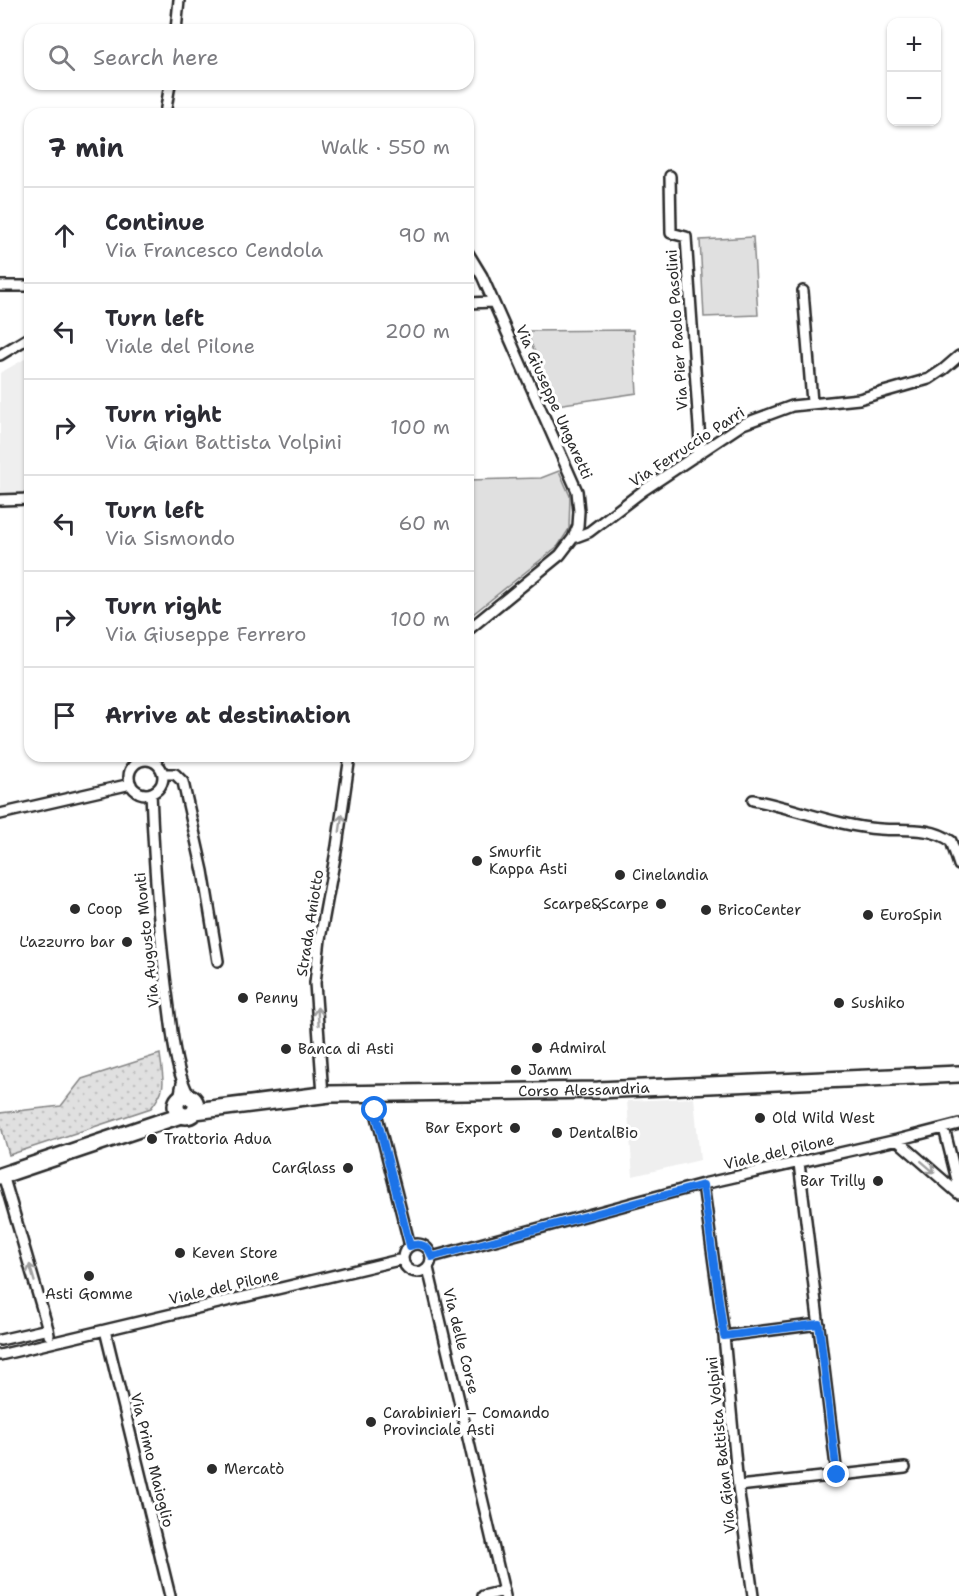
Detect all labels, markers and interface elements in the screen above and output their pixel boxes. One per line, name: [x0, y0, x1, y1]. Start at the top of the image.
map controls: [887, 18, 941, 126]
button: +: [887, 18, 941, 72]
search box: [24, 24, 474, 90]
icon: search: [45, 41, 78, 74]
text: Search here: [93, 43, 219, 72]
button: −: [887, 72, 941, 126]
text: 7 min: [48, 130, 124, 165]
text: Walk · 550 m: [321, 134, 450, 160]
text: Continue: [105, 208, 205, 237]
icon: ahead: [48, 219, 81, 252]
text: 90 m: [398, 222, 450, 248]
text: Via Francesco Cendola: [105, 237, 323, 263]
street label: Via Pier Paolo Pasolini: [661, 249, 693, 411]
text: Turn left: [105, 304, 204, 333]
icon: left: [48, 315, 81, 348]
text: 200 m: [385, 318, 450, 344]
street label: Via Giuseppe Ungaretti: [511, 322, 597, 482]
text: Viale del Pilone: [105, 333, 255, 359]
text: Turn right: [105, 400, 222, 429]
street label: Via Ferruccio Parri: [626, 402, 748, 492]
icon: right: [48, 411, 81, 444]
text: 100 m: [390, 414, 450, 440]
text: Via Gian Battista Volpini: [105, 429, 342, 455]
text: Turn left: [105, 496, 204, 525]
icon: left: [48, 507, 81, 540]
text: 60 m: [398, 510, 450, 536]
text: Via Sismondo: [105, 525, 235, 551]
text: Turn right: [105, 592, 222, 621]
icon: right: [48, 603, 81, 636]
text: 100 m: [390, 606, 450, 632]
text: Via Giuseppe Ferrero: [105, 621, 306, 647]
icon: arrive: [48, 699, 81, 732]
text: Arrive at destination: [105, 701, 351, 730]
one-way arrow: [335, 813, 346, 833]
place label: Smurfit Kappa Asti: [489, 842, 567, 879]
marker: Smurfit Kappa Asti: [470, 854, 484, 868]
place label: Cinelandia: [632, 865, 709, 885]
street label: Strada Aniotto: [292, 868, 328, 978]
marker: Cinelandia: [613, 868, 627, 882]
street label: Via Augusto Monti: [130, 871, 164, 1009]
place label: Scarpe&Scarpe: [543, 894, 649, 914]
marker: Scarpe&Scarpe: [654, 897, 668, 911]
place label: Coop: [87, 899, 122, 919]
place label: BricoCenter: [718, 900, 801, 920]
marker: Coop: [68, 902, 82, 916]
marker: BricoCenter: [699, 903, 713, 917]
place label: EuroSpin: [880, 905, 942, 925]
marker: EuroSpin: [861, 908, 875, 922]
place label: L'azzurro bar: [19, 932, 115, 952]
marker: L'azzurro bar: [120, 935, 134, 949]
place label: Penny: [255, 988, 298, 1008]
marker: Penny: [236, 991, 250, 1005]
place label: Sushiko: [851, 993, 905, 1013]
marker: Sushiko: [832, 996, 846, 1010]
one-way arrow: [312, 1006, 323, 1026]
place label: Admiral: [549, 1038, 607, 1058]
place label: Banca di Asti: [298, 1039, 394, 1059]
marker: Admiral: [530, 1041, 544, 1055]
marker: Banca di Asti: [279, 1042, 293, 1056]
place label: Jamm: [528, 1060, 572, 1080]
marker: Jamm: [509, 1063, 523, 1077]
street label: Corso Alessandria: [518, 1078, 651, 1101]
route start: [361, 1096, 387, 1122]
place label: Old Wild West: [772, 1108, 875, 1128]
marker: Old Wild West: [753, 1111, 767, 1125]
place label: Bar Export: [425, 1118, 503, 1138]
marker: Bar Export: [508, 1121, 522, 1135]
place label: DentalBio: [569, 1123, 638, 1143]
marker: DentalBio: [550, 1126, 564, 1140]
place label: Trattoria Adua: [164, 1129, 272, 1149]
street label: Viale del Pilone: [722, 1130, 836, 1174]
marker: Trattoria Adua: [145, 1132, 159, 1146]
place label: CarGlass: [272, 1158, 336, 1178]
one-way arrow: [920, 1160, 935, 1174]
marker: CarGlass: [341, 1161, 355, 1175]
place label: Bar Trilly: [800, 1171, 866, 1191]
marker: Bar Trilly: [871, 1174, 885, 1188]
place label: Keven Store: [192, 1243, 278, 1263]
marker: Keven Store: [173, 1246, 187, 1260]
one-way arrow: [26, 1264, 37, 1283]
street label: Viale del Pilone: [167, 1265, 281, 1309]
marker: Asti Gomme: [82, 1269, 96, 1283]
place label: Asti Gomme: [45, 1284, 133, 1304]
street label: Via delle Corse: [438, 1286, 484, 1396]
street label: Via Gian Battista Volpini: [702, 1356, 740, 1534]
street label: Via Primo Maioglio: [126, 1391, 178, 1529]
place label: Carabinieri – Comando Provinciale Asti: [383, 1403, 550, 1440]
marker: Carabinieri – Comando Provinciale Asti: [364, 1415, 378, 1429]
place label: Mercatò: [224, 1459, 284, 1479]
route end: [823, 1461, 849, 1487]
marker: Mercatò: [205, 1462, 219, 1476]

